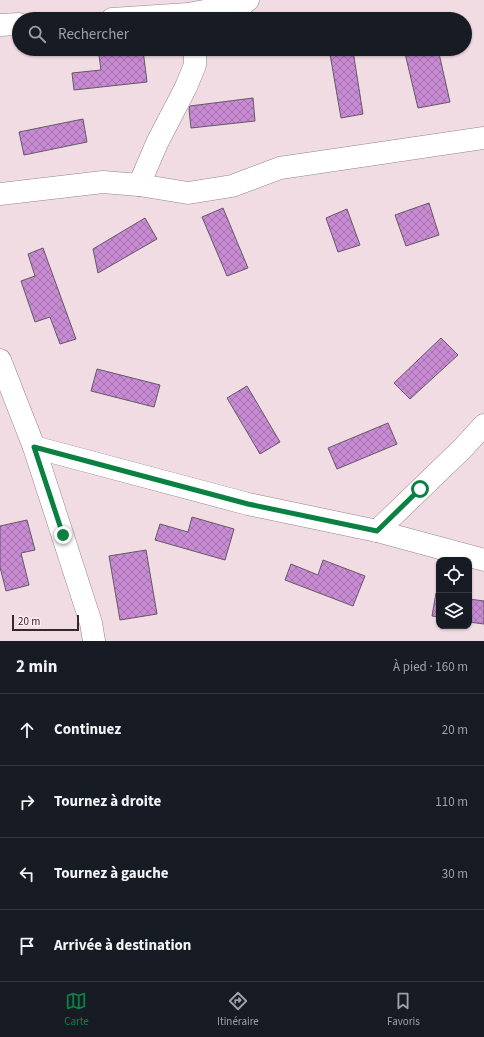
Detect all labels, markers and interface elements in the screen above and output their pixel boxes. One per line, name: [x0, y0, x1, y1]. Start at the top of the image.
search box: [12, 12, 472, 56]
icon: search: [26, 23, 48, 45]
text: Rechercher: [58, 24, 129, 45]
route start: [411, 480, 429, 498]
route end: [54, 526, 72, 544]
map controls: [436, 557, 472, 629]
button: locate: [436, 557, 472, 593]
button: layers: [436, 593, 472, 629]
scale bar: [12, 613, 79, 632]
text: 20 m: [18, 614, 40, 629]
text: 2 min: [16, 655, 57, 679]
text: À pied · 160 m: [393, 658, 468, 676]
icon: ahead: [16, 719, 38, 741]
text: Continuez: [54, 719, 121, 740]
text: 20 m: [442, 721, 468, 739]
icon: right: [16, 791, 38, 813]
text: Tournez à droite: [54, 791, 161, 812]
text: 110 m: [435, 793, 468, 811]
icon: left: [16, 863, 38, 885]
text: Tournez à gauche: [54, 863, 169, 884]
text: 30 m: [442, 865, 468, 883]
icon: arrive: [16, 935, 38, 957]
text: Arrivée à destination: [54, 935, 191, 956]
tab: Carte: [64, 990, 89, 1029]
tab: Itinéraire: [217, 990, 259, 1029]
tab: Favoris: [387, 990, 420, 1029]

